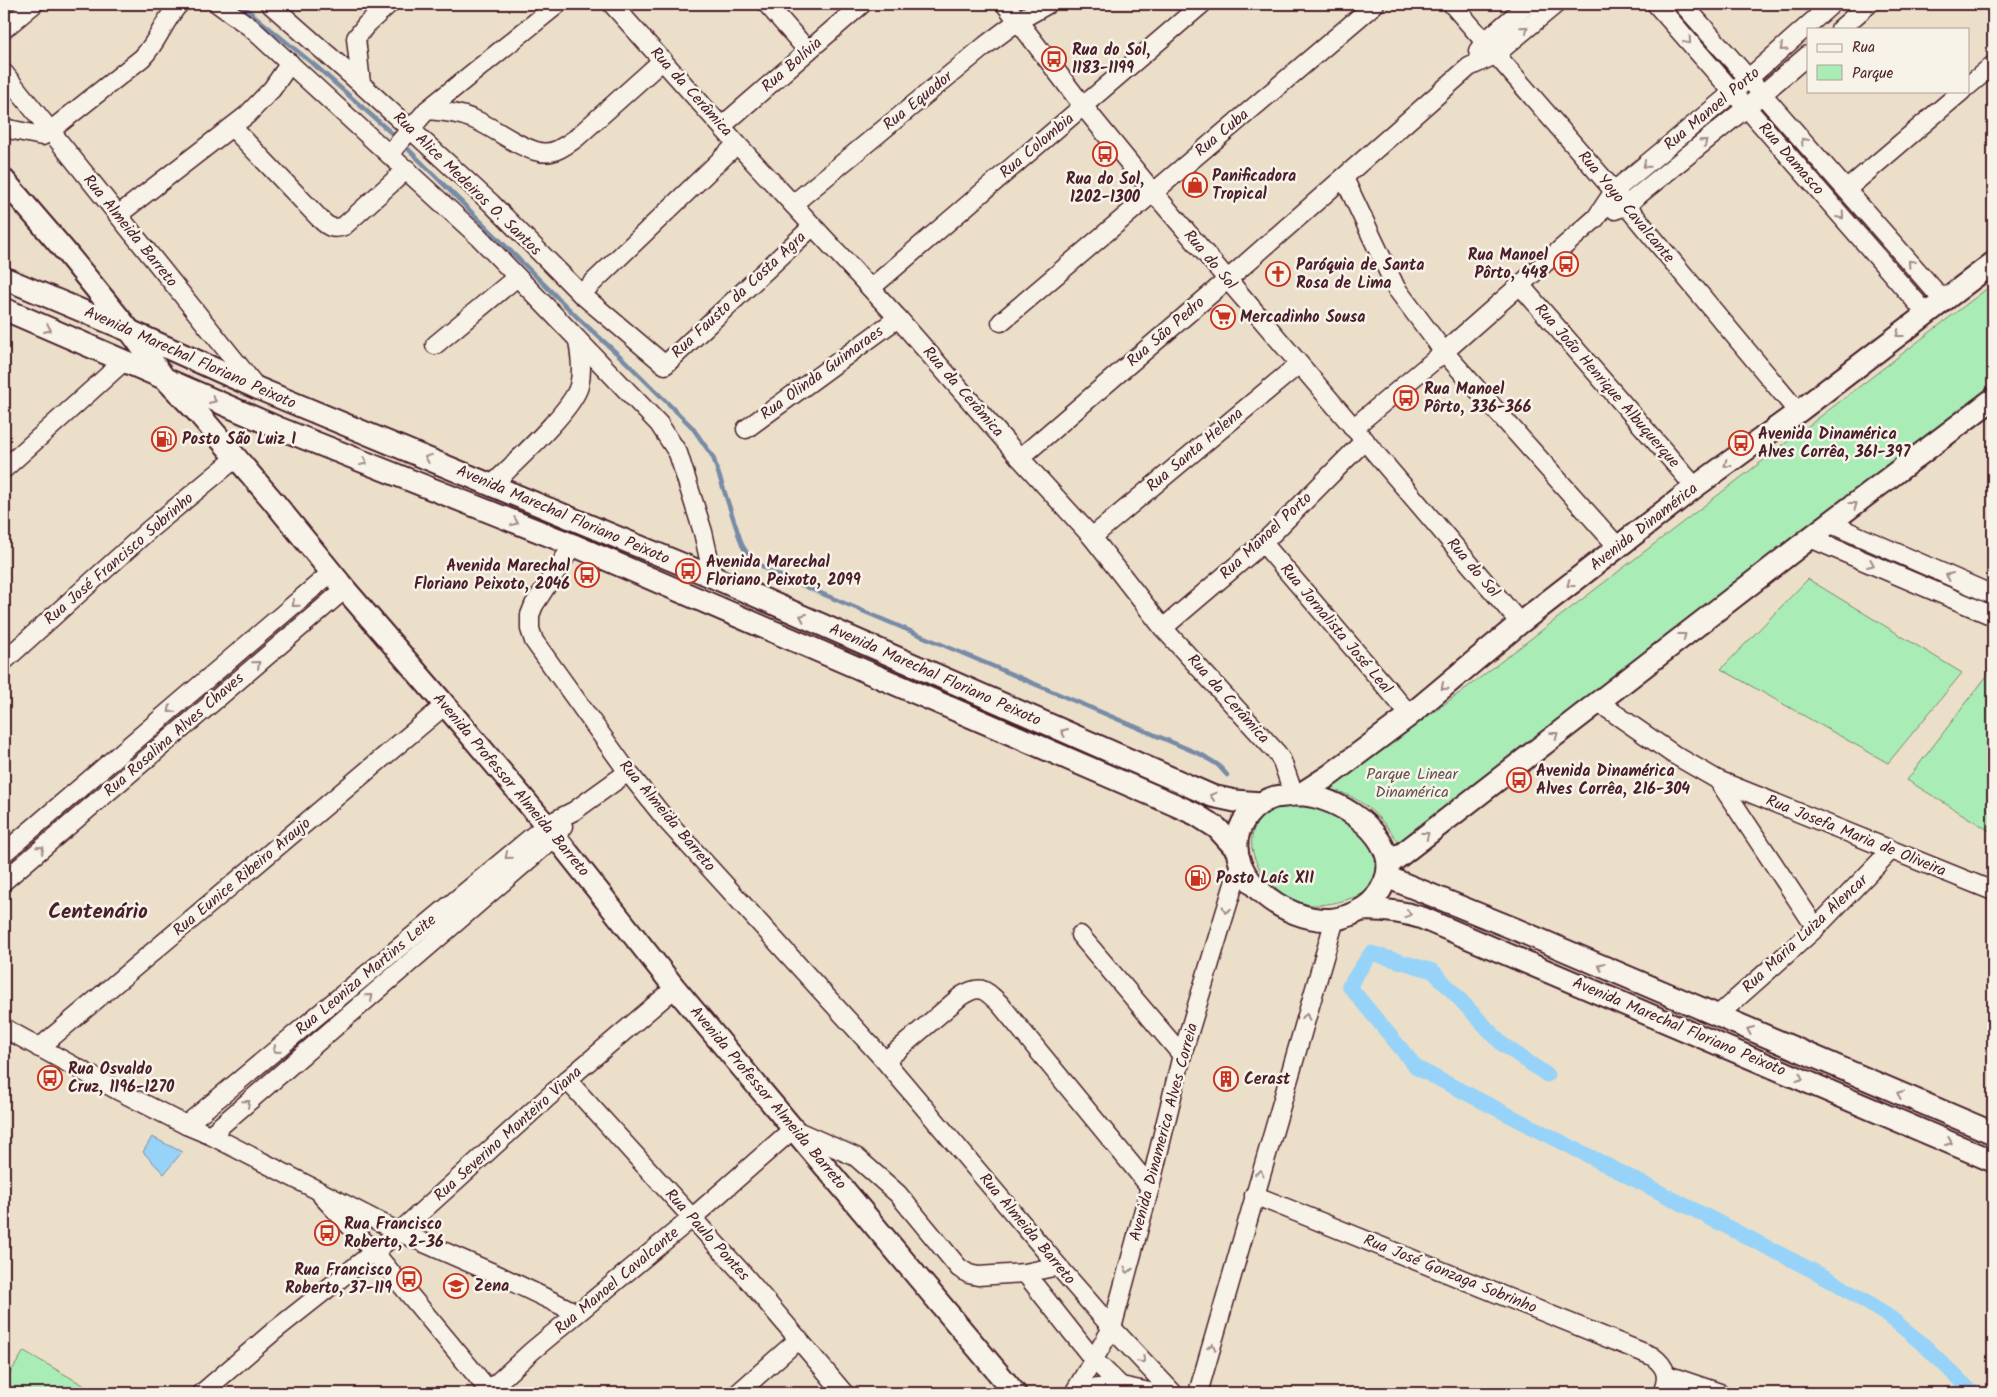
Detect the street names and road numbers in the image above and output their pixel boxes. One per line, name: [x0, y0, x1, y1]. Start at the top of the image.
street label: Rua Bolívia: [756, 31, 828, 99]
street label: Rua da Cerâmica: [644, 41, 738, 143]
street label: Rua Manoel Porto: [1658, 61, 1766, 157]
street label: Rua Equador: [878, 64, 960, 137]
street label: Rua Cuba: [1189, 103, 1255, 163]
street label: Rua Alice Medeiros O. Santos: [387, 106, 547, 262]
street label: Rua Colombia: [994, 107, 1080, 185]
street label: Rua Damasco: [1752, 117, 1830, 201]
street label: Rua Yoyo Cavalcante: [1571, 145, 1681, 269]
street label: Rua Almeida Barreto: [76, 169, 184, 293]
street label: Rua do Sol: [1177, 224, 1243, 296]
street label: Rua Fausto da Costa Agra: [666, 226, 812, 364]
street label: Rua São Pedro: [1121, 291, 1211, 373]
street label: Rua João Henrique Albuquerque: [1528, 298, 1686, 474]
street label: Avenida Marechal Floriano Peixoto: [80, 300, 300, 416]
street label: Rua Olinda Guimaraes: [755, 319, 889, 426]
street label: Rua da Cerâmica: [916, 341, 1010, 443]
street label: Rua Santa Helena: [1141, 402, 1249, 498]
street label: Avenida Marechal Floriano Peixoto: [452, 459, 674, 571]
street label: Avenida Dinamérica: [1584, 477, 1704, 577]
street label: Rua Manoel Porto: [1214, 486, 1318, 586]
street label: Rua José Francisco Sobrinho: [38, 487, 200, 631]
street label: Rua do Sol: [1440, 532, 1506, 604]
street label: Rua Jornalista José Leal: [1274, 558, 1398, 700]
street label: Avenida Marechal Floriano Peixoto: [825, 617, 1045, 733]
street label: Rua da Cerâmica: [1181, 648, 1275, 750]
street label: Rua Rosalina Alves Chaves: [98, 667, 250, 803]
street label: Avenida Professor Almeida Barreto: [426, 688, 596, 882]
street label: Rua Almeida Barreto: [613, 755, 721, 877]
street label: Rua Josefa Maria de Oliveira: [1762, 788, 1950, 884]
street label: Rua Eunice Ribeiro Araujo: [167, 811, 317, 943]
street label: Rua Maria Luiza Alencar: [1736, 868, 1875, 999]
street label: Rua Leoniza Martins Leite: [290, 908, 442, 1042]
street label: Avenida Marechal Floriano Peixoto: [1568, 971, 1790, 1083]
street label: Avenida Professor Almeida Barreto: [683, 1001, 853, 1195]
street label: Avenida Dinamerica Alves Correia: [1123, 1020, 1205, 1244]
street label: Rua Severino Monteiro Viana: [428, 1060, 588, 1208]
street label: Rua Almeida Barreto: [973, 1168, 1081, 1290]
street label: Rua Paulo Pontes: [659, 1183, 756, 1287]
street label: Rua Manoel Cavalcante: [549, 1221, 685, 1341]
street label: Rua José Gonzaga Sobrinho: [1359, 1228, 1541, 1320]

